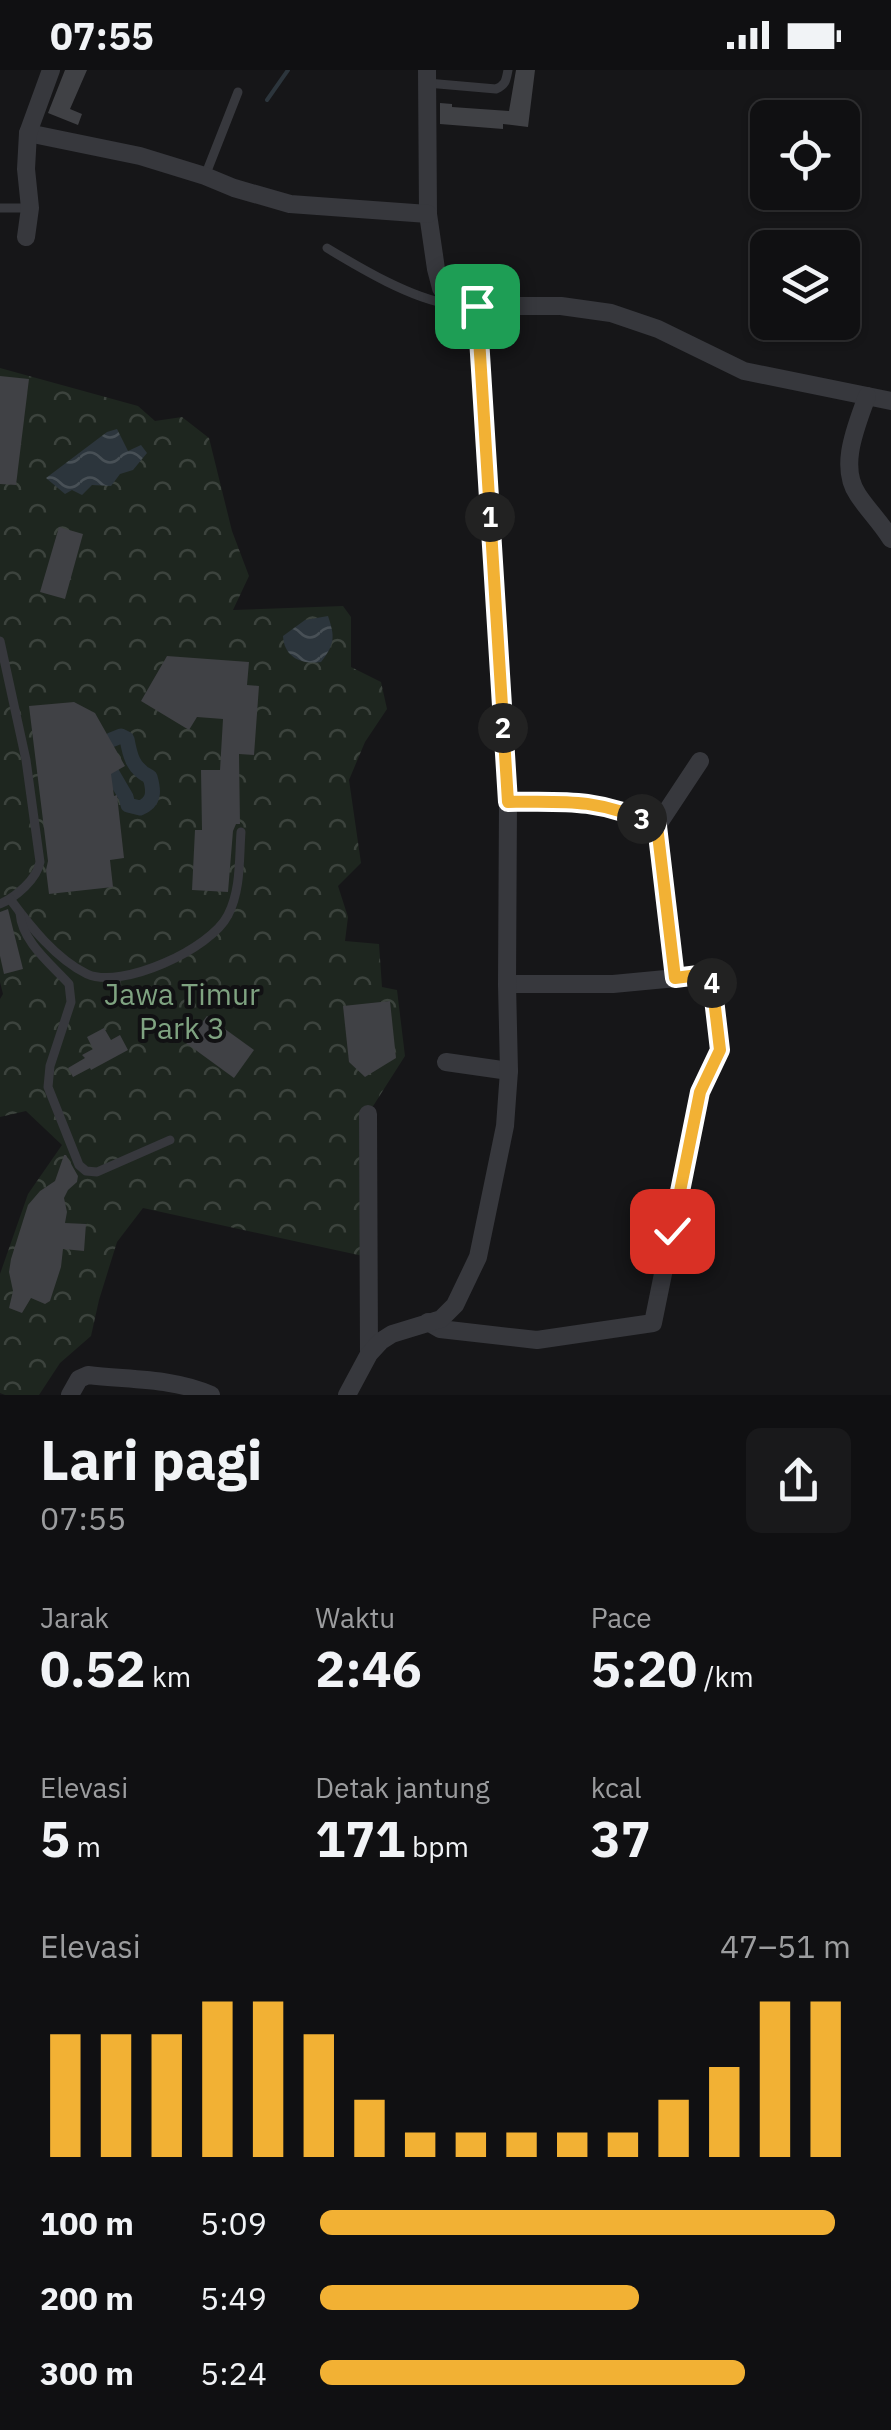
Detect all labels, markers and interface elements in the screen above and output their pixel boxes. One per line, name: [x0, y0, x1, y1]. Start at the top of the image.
text: 07:55: [50, 11, 154, 60]
map controls: [750, 100, 860, 340]
button: locate: [750, 100, 860, 210]
button: layers: [750, 230, 860, 340]
pin: [435, 264, 520, 349]
icon: arrive: [450, 279, 505, 334]
pin: 1: [465, 492, 515, 542]
text: 1: [482, 498, 498, 535]
pin: 2: [478, 703, 528, 753]
text: 2: [495, 709, 511, 746]
pin: 3: [617, 794, 667, 844]
text: 3: [634, 800, 650, 837]
pin: 4: [687, 958, 737, 1008]
text: 4: [704, 964, 720, 1001]
park label: Jawa Timur Park 3: [104, 974, 260, 1047]
pin: [630, 1189, 715, 1274]
icon: check: [645, 1204, 700, 1259]
text: Lari pagi: [40, 1424, 262, 1495]
button: share: [746, 1428, 851, 1533]
text: 07:55: [40, 1497, 126, 1539]
text: Jarak: [40, 1599, 109, 1636]
text: Waktu: [315, 1599, 395, 1636]
text: Pace: [591, 1599, 652, 1636]
text: 0.52: [40, 1636, 146, 1701]
text: 2:46: [315, 1636, 422, 1701]
text: 5:20: [591, 1636, 697, 1701]
text: km: [146, 1658, 191, 1695]
text: /km: [697, 1658, 754, 1695]
text: Elevasi: [40, 1769, 128, 1806]
text: Detak jantung: [315, 1769, 490, 1806]
text: kcal: [591, 1769, 642, 1806]
text: 5: [40, 1806, 70, 1871]
text: 171: [315, 1806, 405, 1871]
text: 37: [591, 1806, 651, 1871]
text: m: [70, 1828, 101, 1865]
text: bpm: [405, 1828, 469, 1865]
text: Elevasi: [40, 1925, 141, 1967]
text: 47–51 m: [720, 1925, 851, 1967]
text: 100 m: [40, 2202, 134, 2244]
text: 5:09: [200, 2202, 267, 2244]
text: 200 m: [40, 2277, 134, 2319]
text: 5:49: [200, 2277, 267, 2319]
text: 300 m: [40, 2352, 134, 2394]
text: 5:24: [200, 2352, 267, 2394]

